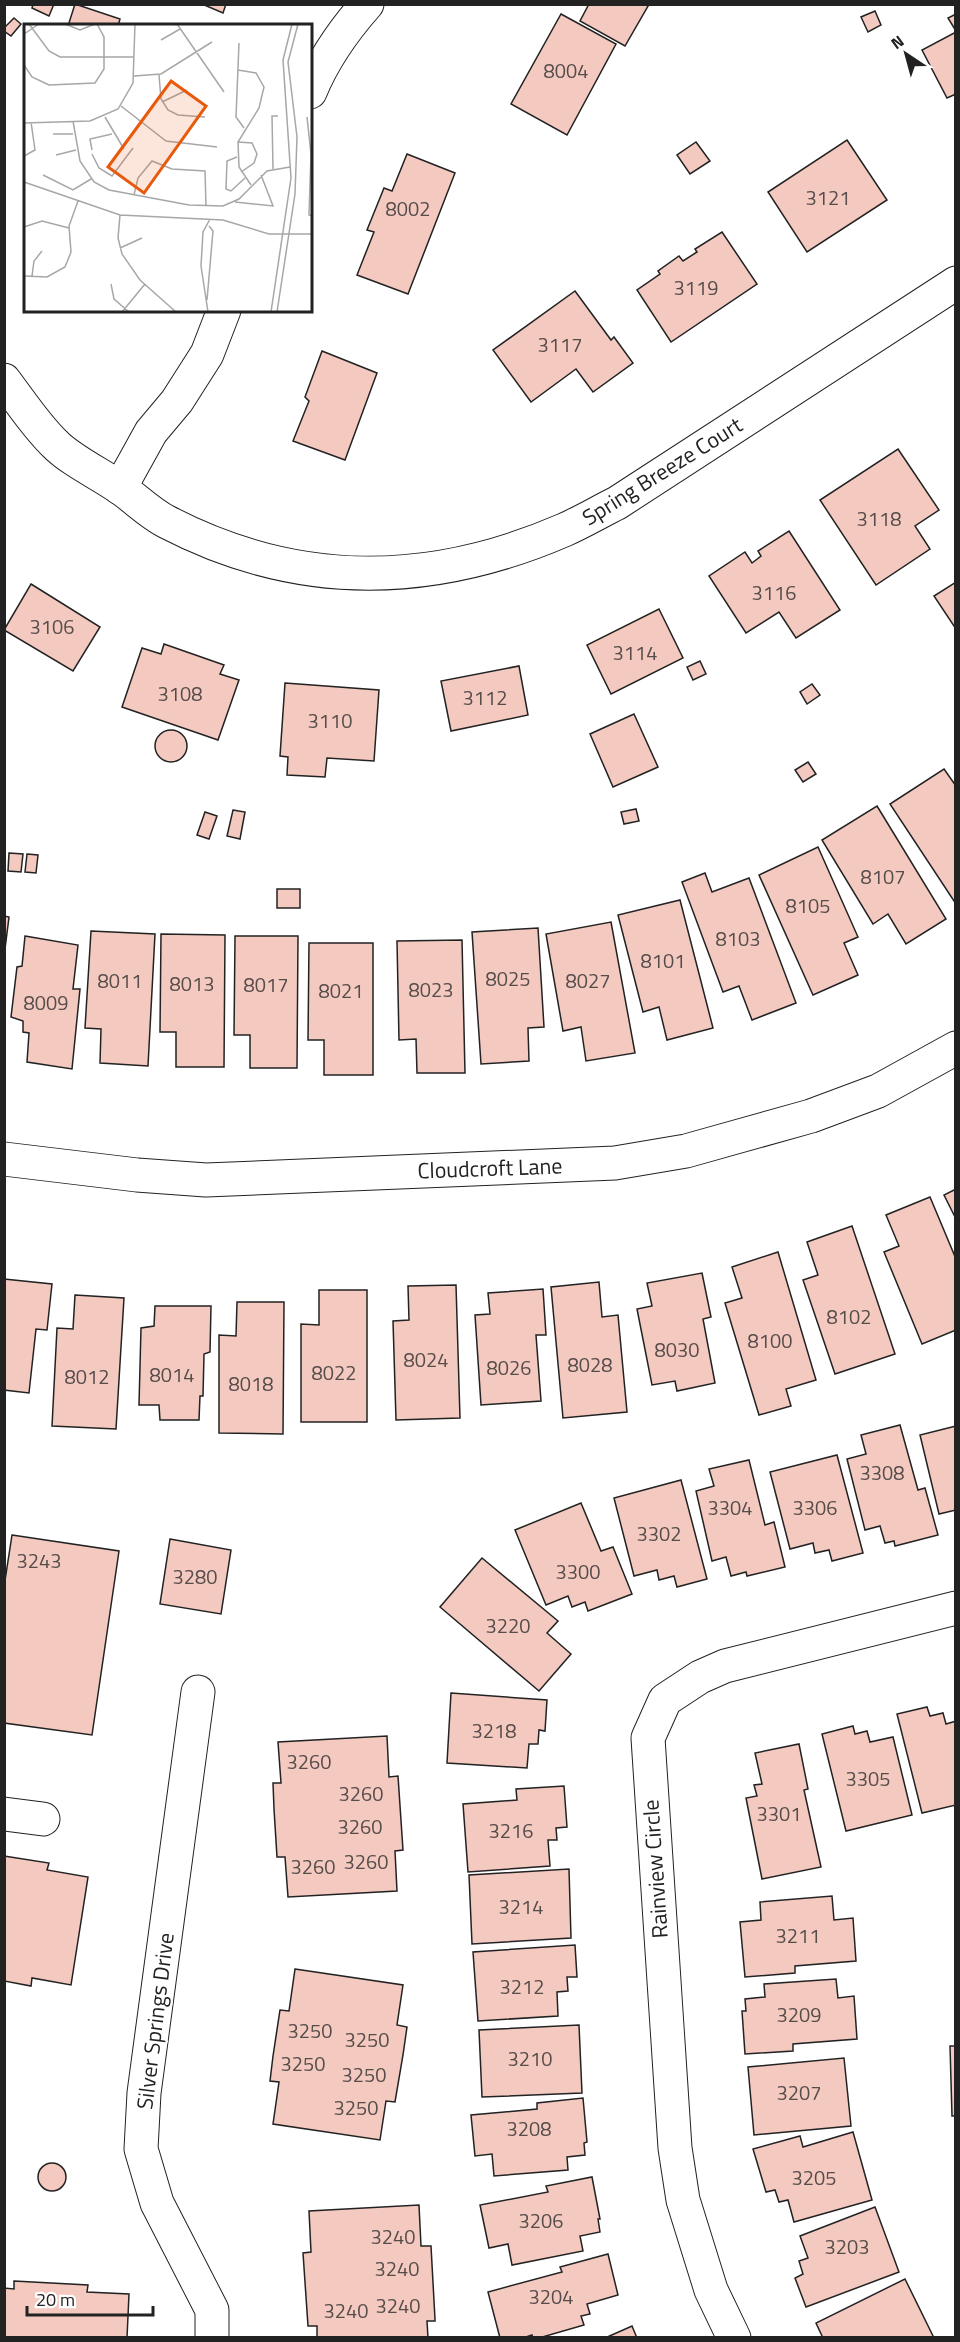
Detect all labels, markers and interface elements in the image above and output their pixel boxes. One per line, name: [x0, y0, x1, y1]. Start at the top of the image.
inset map: [24, 24, 312, 312]
north arrow: [876, 24, 936, 84]
text: N: [886, 29, 909, 55]
house number: 8004: [544, 55, 588, 86]
house number: 3121: [806, 182, 850, 213]
house number: 8002: [386, 193, 430, 224]
house number: 3119: [674, 272, 718, 303]
house number: 3117: [538, 329, 582, 360]
street label: Spring Breeze Court: [575, 408, 749, 534]
house number: 3118: [857, 503, 901, 534]
house number: 3116: [752, 577, 796, 608]
house number: 3106: [30, 611, 74, 642]
house number: 3114: [613, 637, 657, 668]
house number: 3108: [158, 678, 202, 709]
house number: 3112: [463, 682, 507, 713]
house number: 3110: [308, 705, 352, 736]
house number: 8107: [861, 861, 905, 892]
house number: 8105: [786, 890, 830, 921]
house number: 8103: [716, 923, 760, 954]
house number: 8101: [641, 945, 685, 976]
house number: 8025: [486, 963, 530, 994]
house number: 8011: [98, 965, 142, 996]
house number: 8027: [566, 965, 610, 996]
house number: 8013: [170, 968, 214, 999]
house number: 8017: [244, 969, 288, 1000]
house number: 8023: [409, 974, 453, 1005]
house number: 8021: [319, 975, 363, 1006]
house number: 8009: [24, 987, 68, 1018]
street label: Cloudcroft Lane: [417, 1148, 563, 1188]
house number: 8102: [827, 1301, 871, 1332]
house number: 8100: [748, 1325, 792, 1356]
house number: 8030: [655, 1334, 699, 1365]
house number: 8024: [404, 1344, 448, 1375]
house number: 8028: [568, 1349, 612, 1380]
house number: 8026: [487, 1352, 531, 1383]
house number: 8022: [312, 1357, 356, 1388]
house number: 8014: [150, 1359, 194, 1390]
house number: 8012: [65, 1361, 109, 1392]
house number: 8018: [229, 1368, 273, 1399]
house number: 3308: [860, 1457, 904, 1488]
house number: 3304: [708, 1492, 752, 1523]
house number: 3306: [793, 1492, 837, 1523]
house number: 3302: [637, 1518, 681, 1549]
house number: 3243: [17, 1545, 61, 1576]
house number: 3300: [556, 1556, 600, 1587]
house number: 3280: [173, 1561, 217, 1592]
house number: 3220: [486, 1610, 530, 1641]
house number: 3218: [472, 1715, 516, 1746]
house number: 3260: [287, 1746, 331, 1777]
house number: 3305: [846, 1763, 890, 1794]
house number: 3260: [339, 1778, 383, 1809]
street label: Rainview Circle: [633, 1798, 677, 1940]
house number: 3301: [757, 1798, 801, 1829]
house number: 3260: [338, 1811, 382, 1842]
house number: 3216: [489, 1815, 533, 1846]
house number: 3260: [344, 1846, 388, 1877]
house number: 3260: [291, 1851, 335, 1882]
house number: 3214: [499, 1891, 543, 1922]
house number: 3211: [776, 1920, 820, 1951]
street label: Silver Springs Drive: [127, 1931, 183, 2111]
house number: 3212: [500, 1971, 544, 2002]
house number: 3209: [777, 1999, 821, 2030]
house number: 3250: [288, 2015, 332, 2046]
house number: 3250: [345, 2024, 389, 2055]
house number: 3210: [508, 2043, 552, 2074]
house number: 3250: [281, 2048, 325, 2079]
house number: 3250: [342, 2059, 386, 2090]
house number: 3207: [777, 2077, 821, 2108]
house number: 3250: [334, 2092, 378, 2123]
house number: 3208: [507, 2113, 551, 2144]
house number: 3205: [792, 2162, 836, 2193]
house number: 3206: [519, 2205, 563, 2236]
house number: 3240: [371, 2221, 415, 2252]
house number: 3203: [825, 2231, 869, 2262]
house number: 3240: [375, 2253, 419, 2284]
scale bar: [27, 2279, 153, 2317]
house number: 3204: [529, 2281, 573, 2312]
text: 20 m: [36, 2286, 75, 2313]
house number: 3240: [376, 2290, 420, 2321]
house number: 3240: [324, 2295, 368, 2326]

